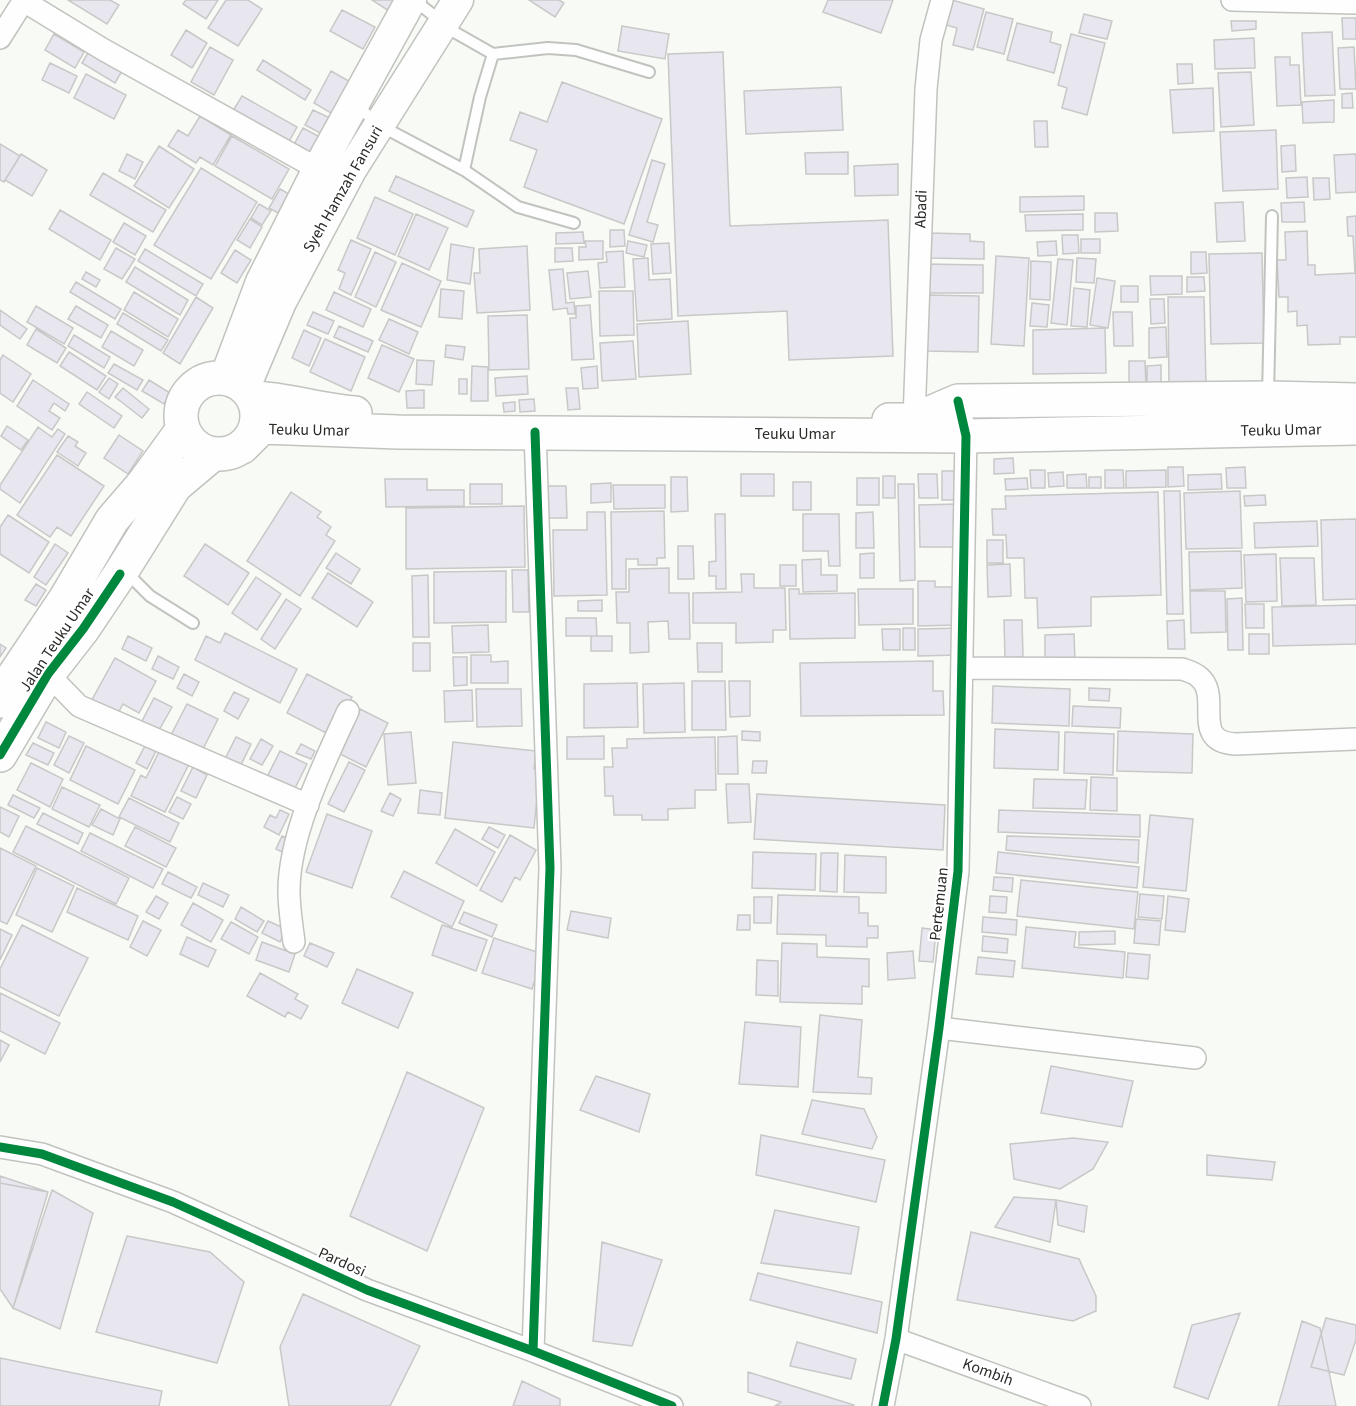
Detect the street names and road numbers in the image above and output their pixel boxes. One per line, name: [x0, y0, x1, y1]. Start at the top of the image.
street label: Syeh Hamzah Fansuri: [298, 122, 388, 256]
street label: Abadi: [909, 190, 933, 228]
street label: Teuku Umar: [268, 418, 350, 442]
street label: Teuku Umar: [1240, 418, 1322, 442]
street label: Teuku Umar: [755, 423, 836, 445]
street label: Jalan Teuku Umar: [14, 583, 100, 696]
street label: Pertemuan: [924, 866, 954, 942]
street label: Pardosi: [315, 1242, 369, 1282]
street label: Kombih: [960, 1353, 1016, 1391]

